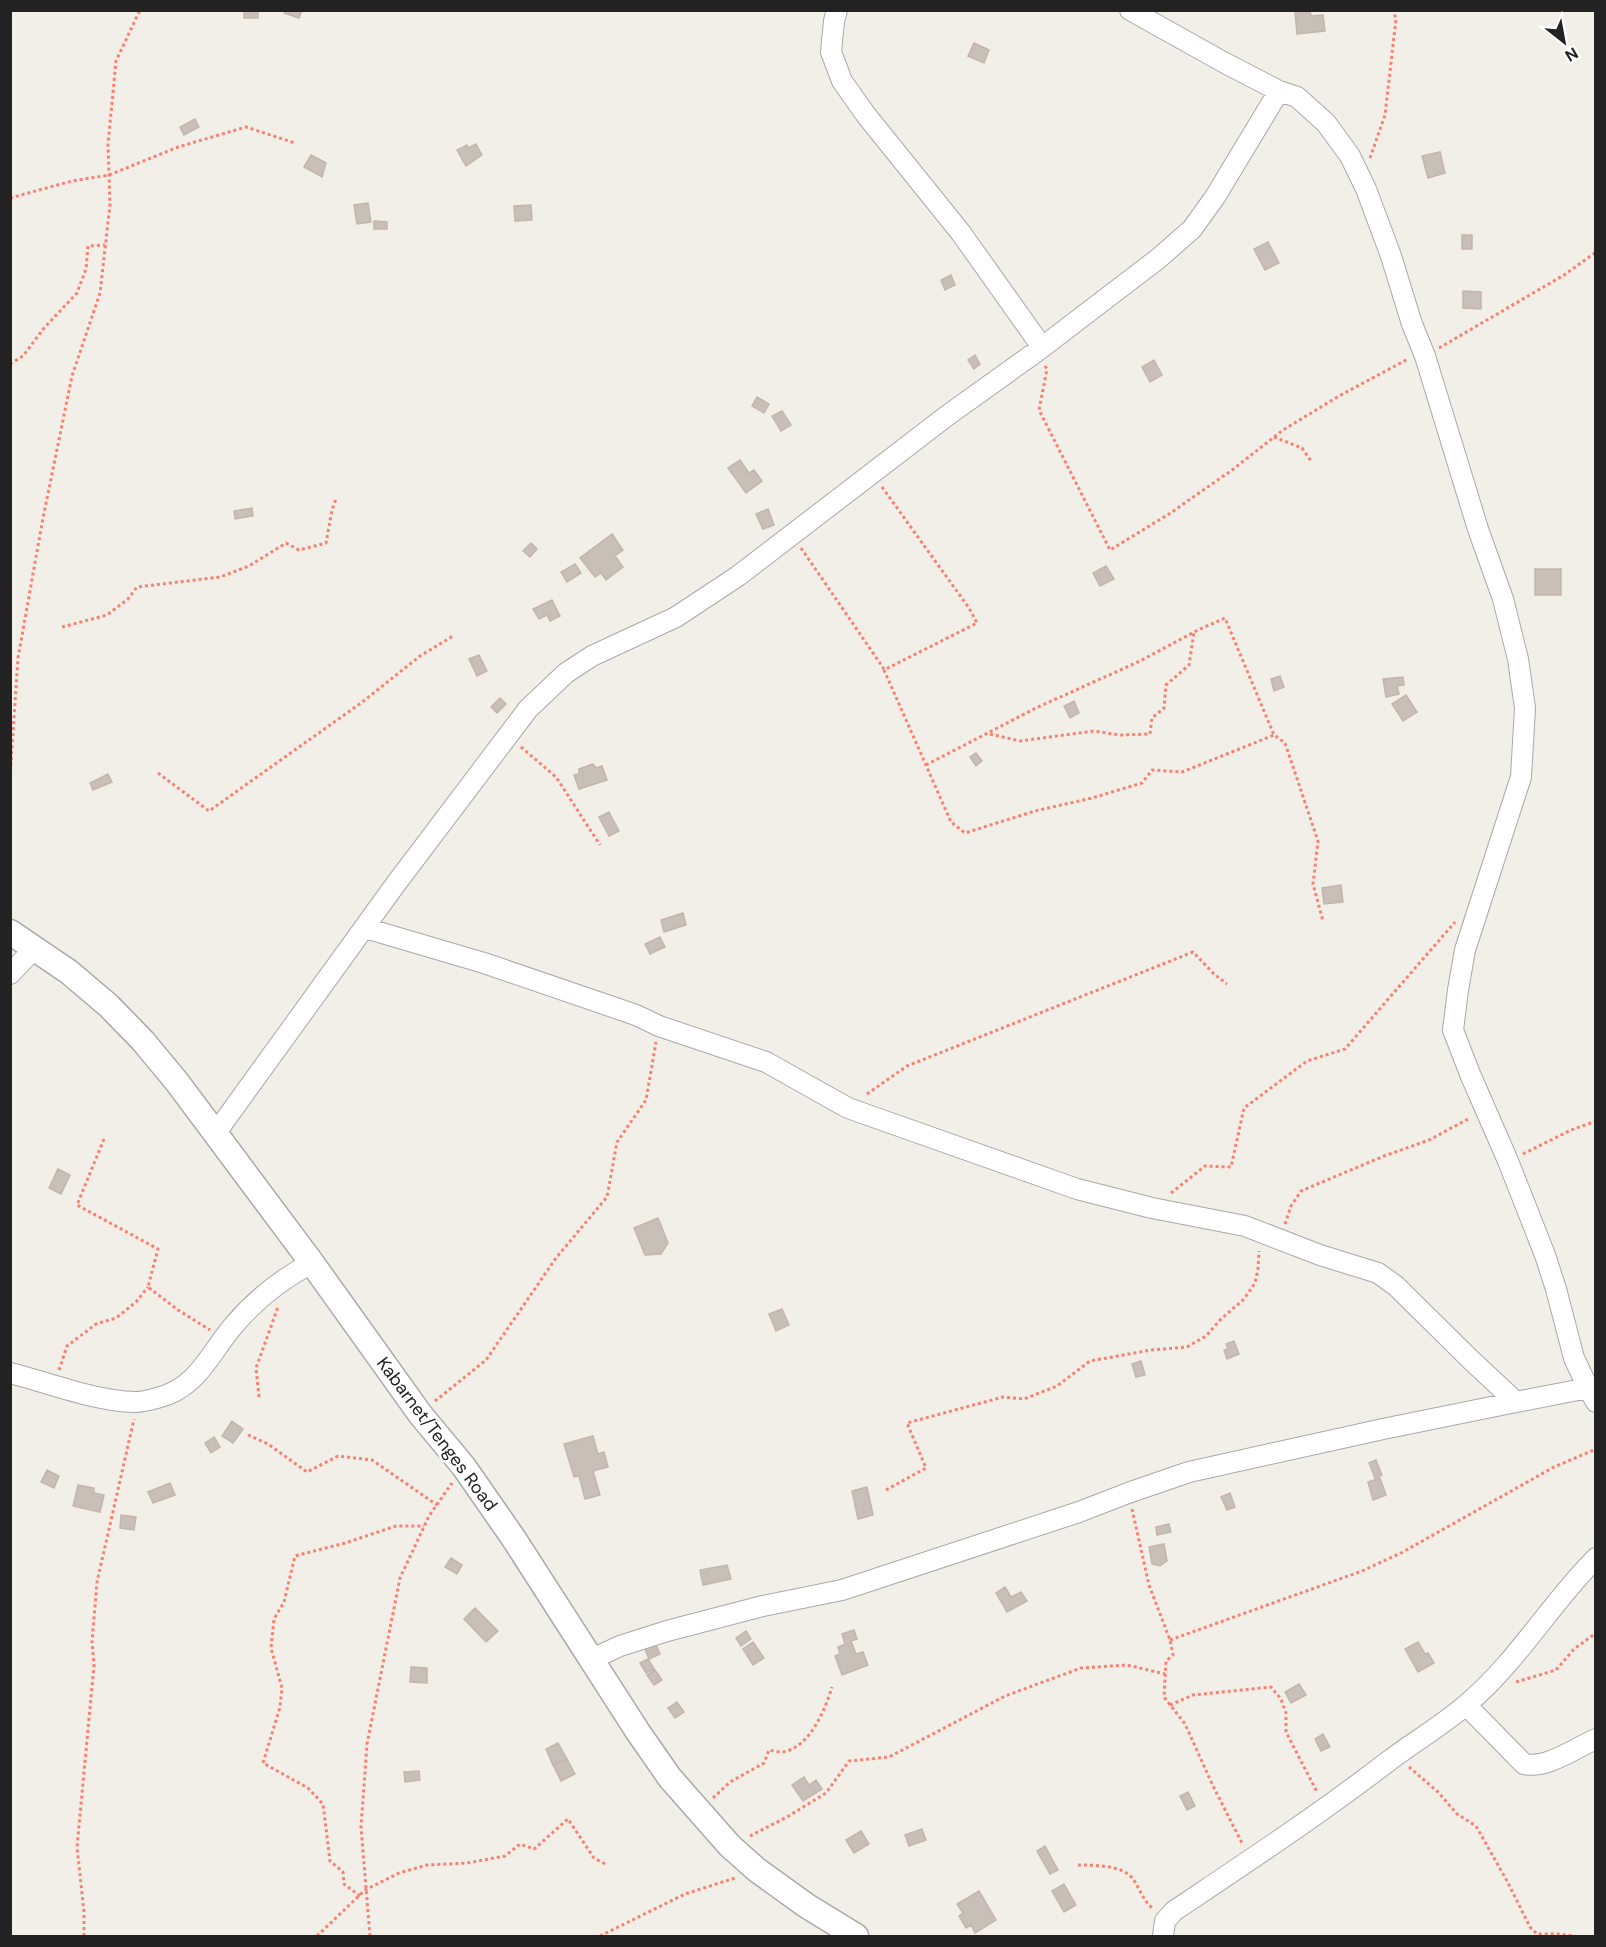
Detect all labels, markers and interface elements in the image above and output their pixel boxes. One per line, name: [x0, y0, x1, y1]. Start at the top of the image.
north arrow: [1534, 12, 1594, 72]
text: N: [1561, 42, 1582, 66]
street label: Kabarnet/Tenges Road: [371, 1352, 503, 1516]

